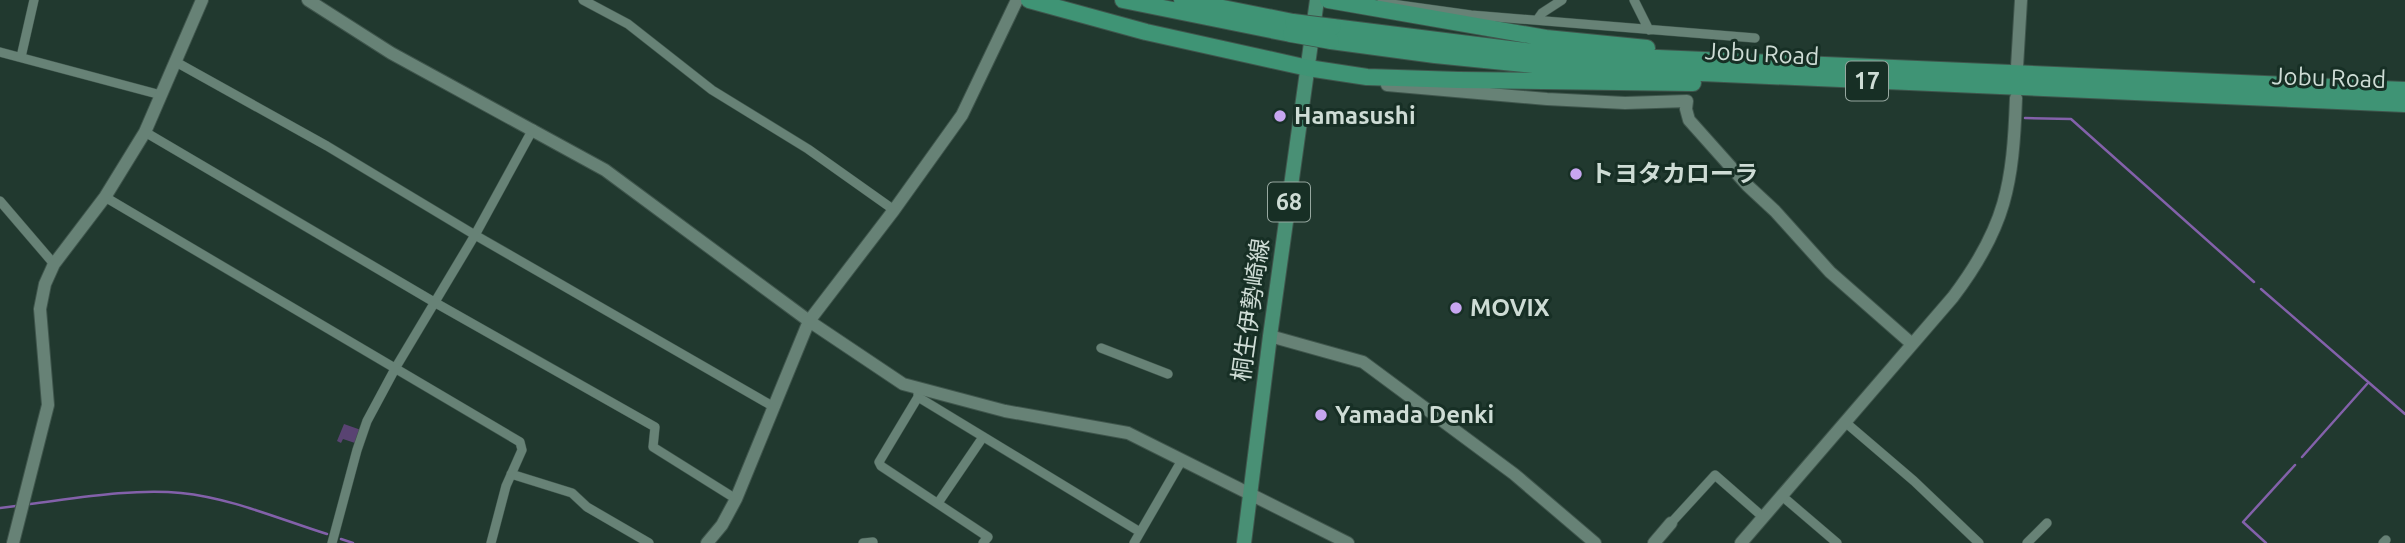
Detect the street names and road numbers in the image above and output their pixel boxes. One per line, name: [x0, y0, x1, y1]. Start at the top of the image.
street label: Jobu Road: [1704, 37, 1820, 70]
road number: 17: [1846, 61, 1888, 100]
street label: Jobu Road: [2271, 62, 2387, 93]
road number: 68: [1268, 182, 1310, 222]
street label: 桐生伊勢崎線: [1227, 237, 1274, 383]

